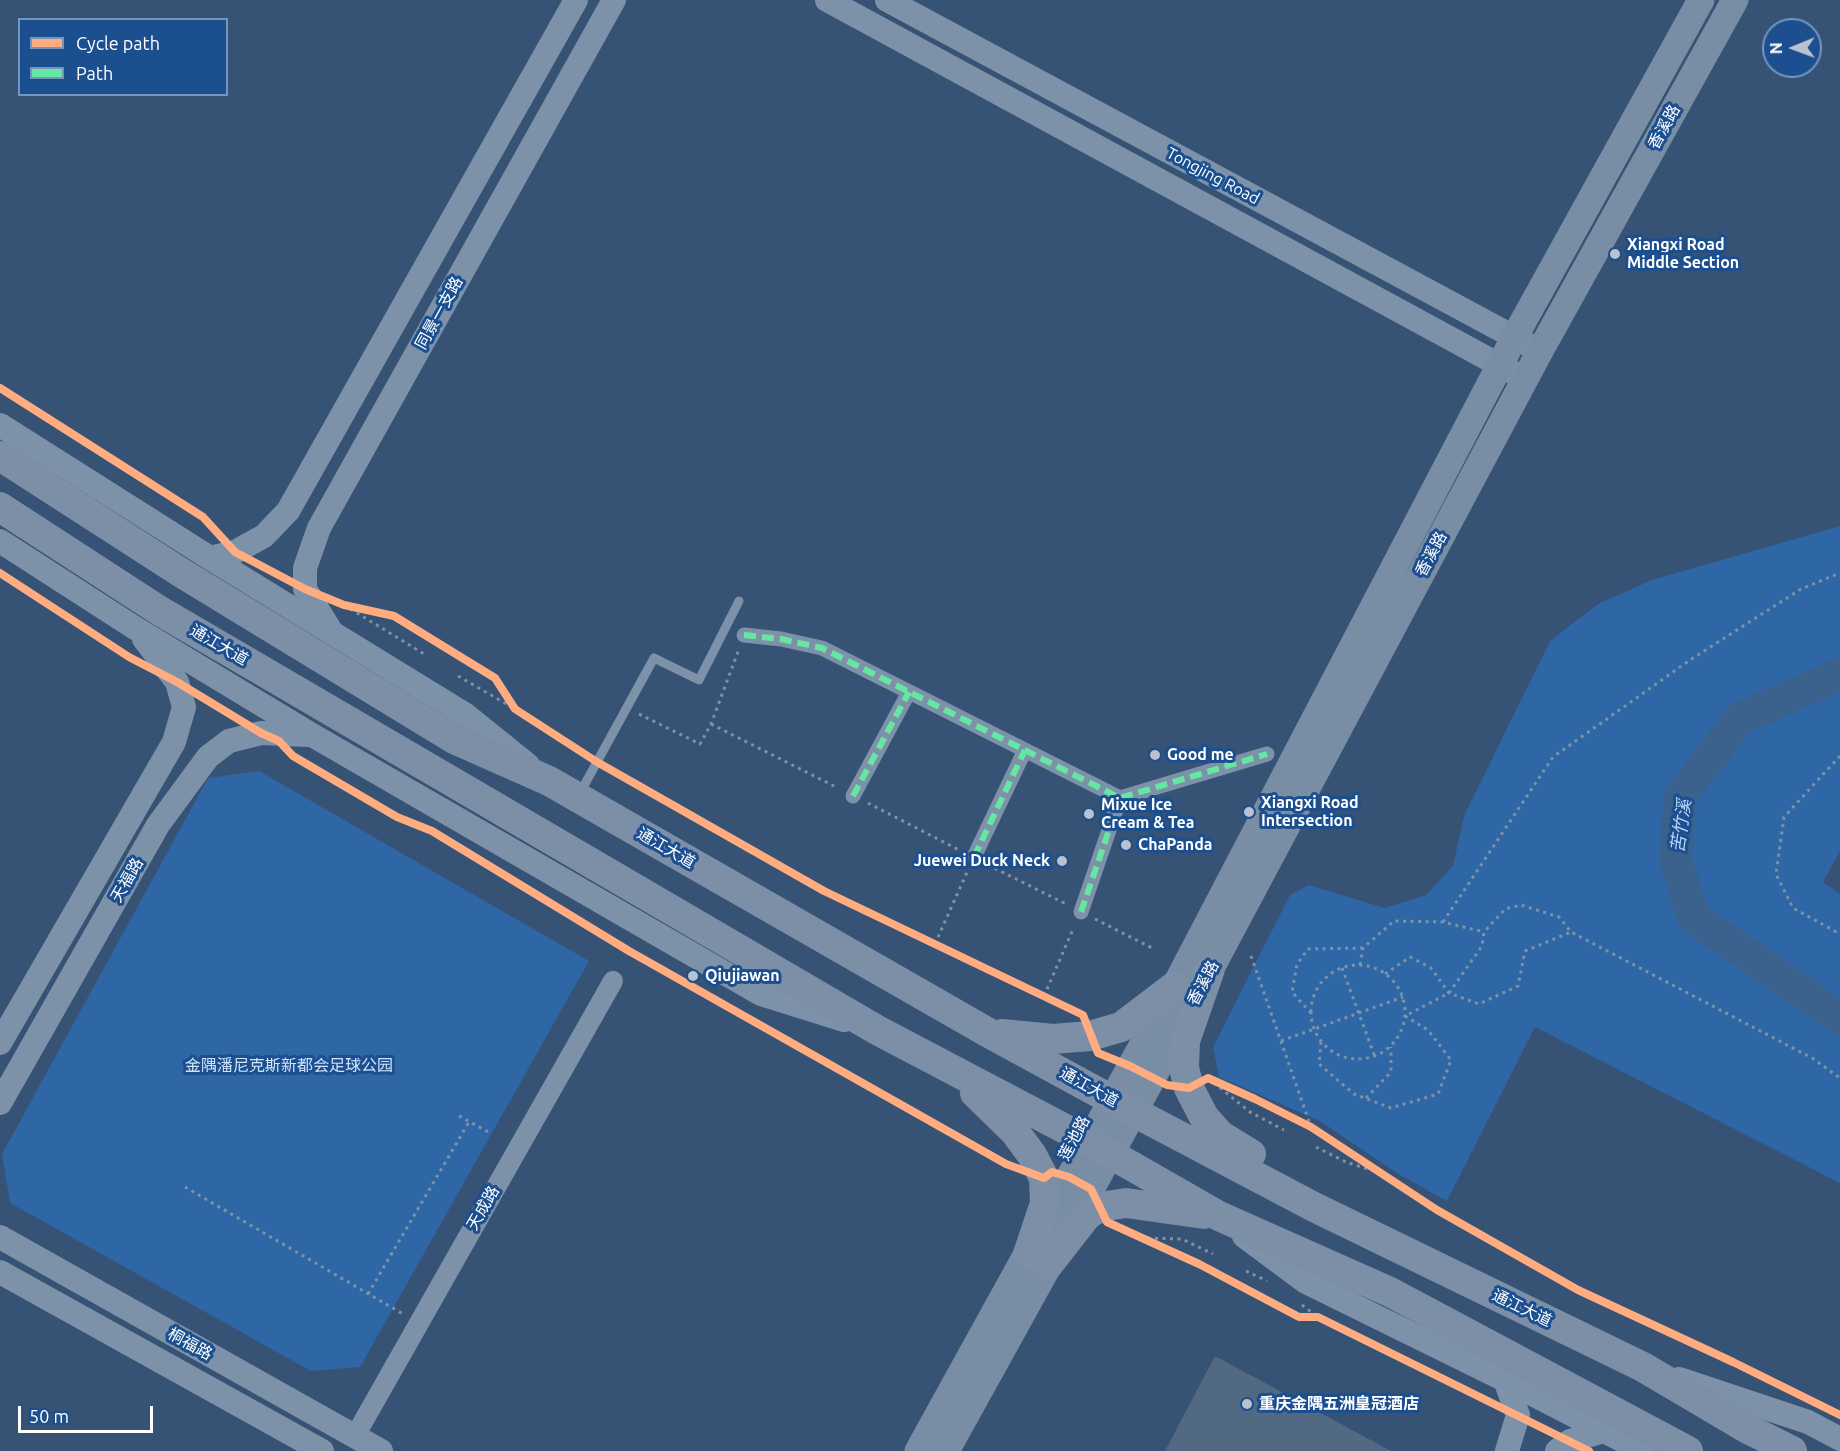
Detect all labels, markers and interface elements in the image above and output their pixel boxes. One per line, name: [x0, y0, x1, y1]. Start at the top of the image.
legend: [18, 18, 228, 96]
north arrow: [1762, 18, 1822, 78]
text: Cycle path: [76, 33, 160, 53]
text: N: [1767, 42, 1785, 54]
text: Path: [76, 63, 113, 83]
street label: 香溪路: [1644, 101, 1684, 153]
street label: Tongjing Road: [1163, 143, 1263, 209]
place label: Xiangxi Road Middle Section: [1627, 235, 1739, 273]
marker: Xiangxi Road Middle Section: [1608, 247, 1622, 261]
street label: 同景一支路: [411, 273, 467, 353]
street label: 香溪路: [1411, 528, 1451, 580]
street label: 通江大道: [186, 621, 252, 669]
place label: Good me: [1167, 745, 1234, 765]
marker: Good me: [1148, 748, 1162, 762]
place label: Xiangxi Road Intersection: [1261, 793, 1359, 831]
place label: Mixue Ice Cream & Tea: [1101, 795, 1194, 833]
water label: 苦竹溪: [1667, 798, 1695, 854]
marker: Xiangxi Road Intersection: [1242, 805, 1256, 819]
marker: Mixue Ice Cream & Tea: [1082, 807, 1096, 821]
street label: 通江大道: [633, 824, 699, 872]
place label: ChaPanda: [1138, 835, 1212, 855]
marker: ChaPanda: [1119, 838, 1133, 852]
place label: Juewei Duck Neck: [914, 851, 1050, 871]
street label: 天福路: [107, 854, 147, 906]
marker: Juewei Duck Neck: [1055, 854, 1069, 868]
street label: 香溪路: [1183, 957, 1223, 1009]
place label: Qiujiawan: [705, 966, 780, 986]
marker: Qiujiawan: [686, 969, 700, 983]
park label: 金隅潘尼克斯新都会足球公园: [185, 1056, 393, 1076]
street label: 通江大道: [1056, 1063, 1122, 1111]
street label: 莲池路: [1054, 1112, 1094, 1164]
street label: 天成路: [463, 1182, 503, 1234]
street label: 通江大道: [1489, 1285, 1555, 1331]
street label: 桐福路: [164, 1324, 216, 1364]
scale bar: [21, 1394, 156, 1432]
place label: 重庆金隅五洲皇冠酒店: [1259, 1394, 1419, 1414]
marker: 重庆金隅五洲皇冠酒店: [1240, 1397, 1254, 1411]
text: 50 m: [29, 1406, 69, 1426]

